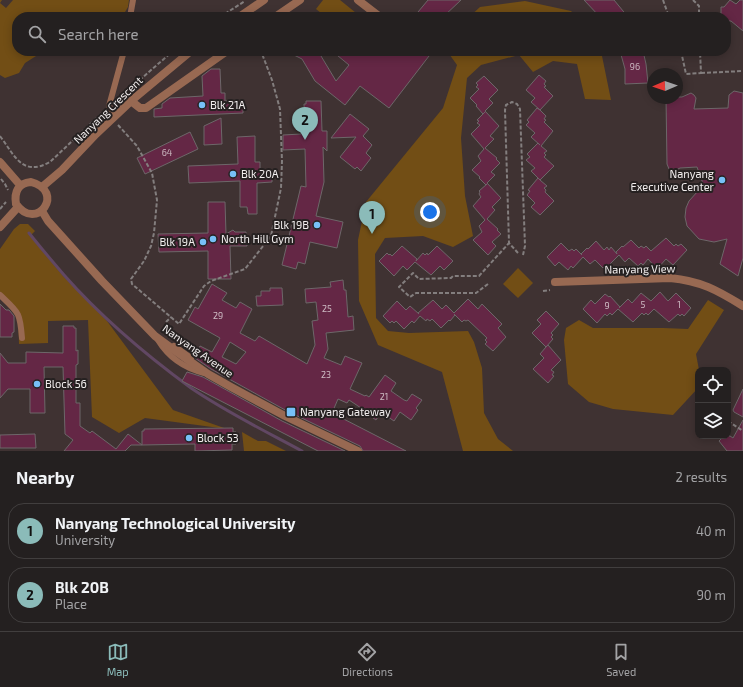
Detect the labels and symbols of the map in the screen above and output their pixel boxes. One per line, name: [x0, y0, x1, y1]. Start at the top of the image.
house number: 96: [630, 61, 640, 72]
north arrow: [647, 68, 683, 104]
street label: Nanyang Crescent: [70, 73, 145, 146]
place label: Blk 21A: [210, 98, 246, 111]
marker: Blk 21A: [197, 100, 207, 110]
pin: 2: [292, 107, 318, 140]
house number: 64: [162, 147, 173, 158]
place label: Blk 20A: [241, 167, 279, 180]
place label: Nanyang Executive Center: [630, 167, 715, 193]
marker: Blk 20A: [228, 169, 238, 179]
marker: Nanyang Executive Center: [717, 175, 727, 185]
pin: 1: [359, 201, 385, 234]
your location: [420, 202, 440, 222]
place label: Blk 19B: [273, 218, 309, 231]
marker: Blk 19B: [312, 220, 322, 230]
place label: North Hill Gym: [221, 232, 294, 245]
marker: North Hill Gym: [208, 234, 218, 244]
place label: Blk 19A: [159, 235, 195, 248]
marker: Blk 19A: [198, 237, 208, 247]
street label: Nanyang View: [604, 261, 676, 276]
house number: 5: [641, 299, 646, 310]
house number: 1: [677, 299, 681, 310]
house number: 9: [604, 300, 610, 311]
house number: 25: [322, 303, 332, 314]
house number: 29: [213, 310, 223, 321]
street label: Nanyang Avenue: [160, 321, 236, 380]
house number: 23: [321, 369, 331, 380]
place label: Block 56: [45, 377, 87, 390]
marker: Block 56: [32, 379, 42, 389]
house number: 21: [380, 391, 388, 402]
place label: Nanyang Gateway: [300, 405, 391, 418]
marker: Nanyang Gateway: [285, 406, 297, 418]
place label: Block 53: [197, 431, 239, 444]
marker: Block 53: [184, 433, 194, 443]

